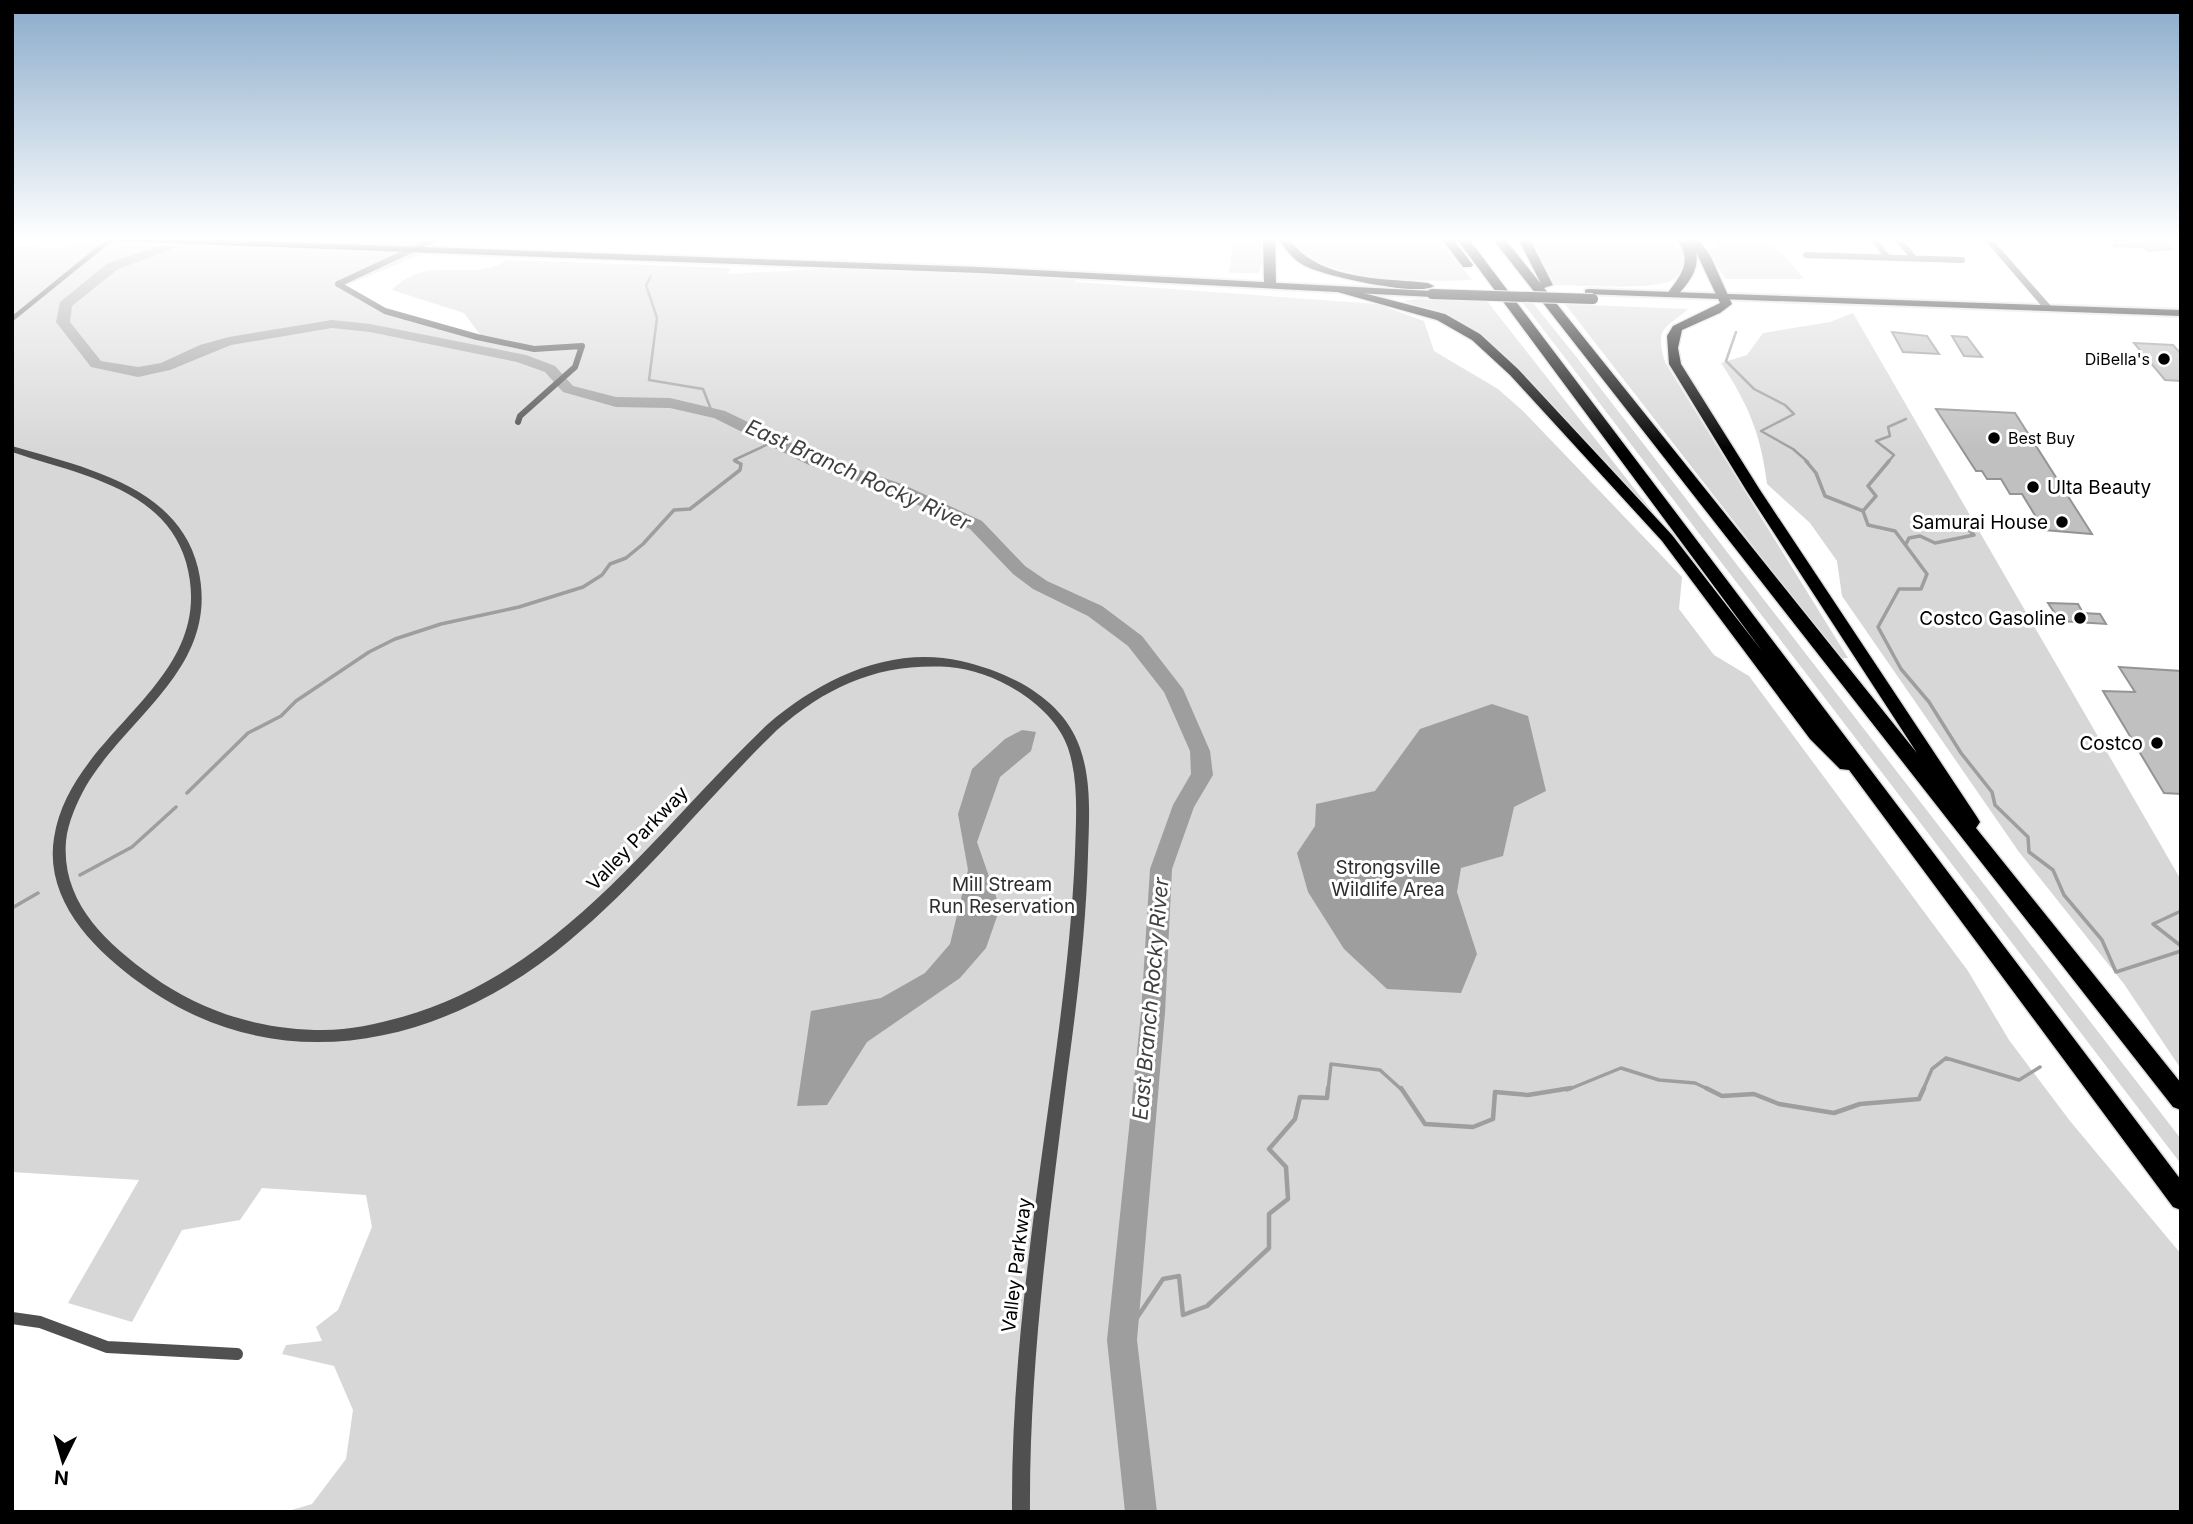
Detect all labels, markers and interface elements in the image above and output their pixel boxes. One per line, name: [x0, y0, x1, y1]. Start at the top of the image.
place label: DiBella's: [2085, 349, 2150, 369]
marker: DiBella's: [2156, 351, 2172, 367]
water label: East Branch Rocky River: [742, 414, 975, 536]
place label: Best Buy: [2008, 428, 2075, 448]
marker: Best Buy: [1986, 430, 2002, 446]
place label: Ulta Beauty: [2047, 476, 2152, 499]
marker: Ulta Beauty: [2025, 479, 2041, 495]
place label: Samurai House: [1912, 511, 2048, 534]
marker: Samurai House: [2054, 514, 2070, 530]
place label: Costco Gasoline: [1919, 607, 2066, 630]
marker: Costco Gasoline: [2072, 610, 2088, 626]
place label: Costco: [2079, 732, 2143, 755]
marker: Costco: [2149, 735, 2165, 751]
street label: Valley Parkway: [582, 781, 693, 895]
park label: Strongsville Wildlife Area: [1331, 856, 1445, 901]
park label: Mill Stream Run Reservation: [929, 873, 1075, 918]
water label: East Branch Rocky River: [1127, 876, 1174, 1121]
street label: Valley Parkway: [997, 1196, 1036, 1334]
north arrow: [28, 1426, 98, 1496]
text: N: [53, 1465, 70, 1490]

